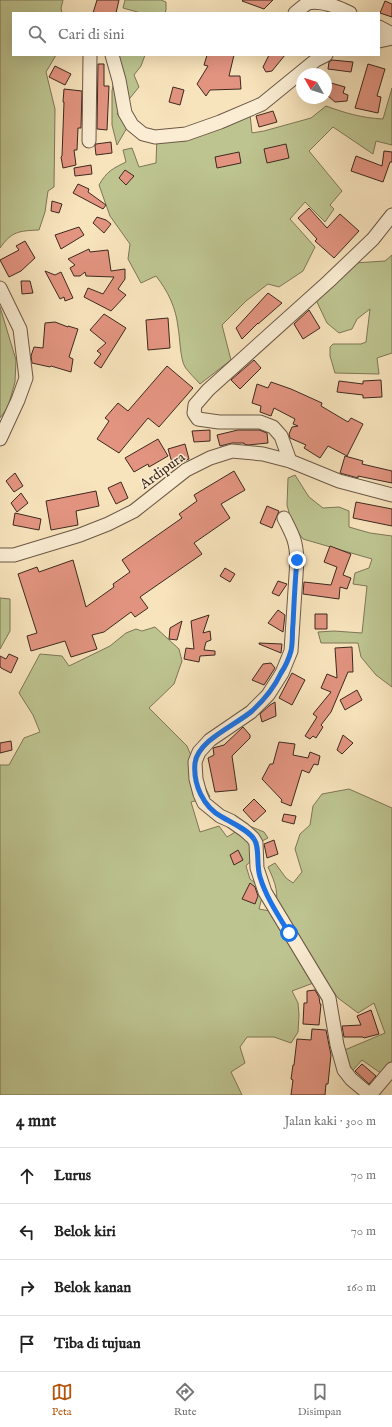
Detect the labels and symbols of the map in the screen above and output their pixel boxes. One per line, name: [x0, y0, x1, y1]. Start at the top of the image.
north arrow: [296, 68, 332, 104]
street label: Ardipura: [136, 448, 190, 494]
route end: [288, 551, 306, 569]
route start: [280, 924, 298, 942]

